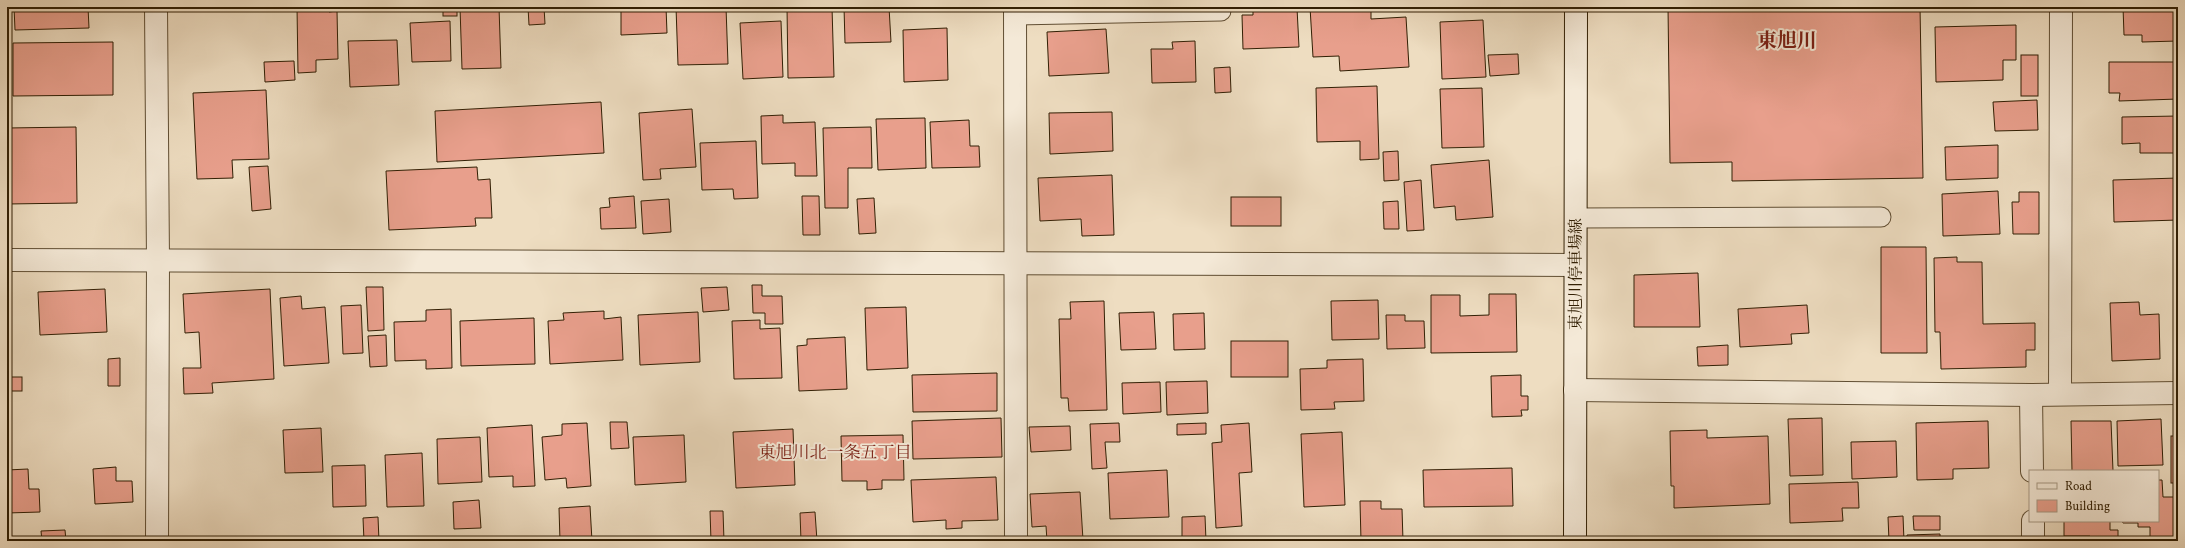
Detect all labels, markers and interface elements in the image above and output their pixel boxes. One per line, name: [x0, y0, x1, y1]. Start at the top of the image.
district label: 東旭川: [1757, 28, 1817, 56]
street label: 東旭川停車場線: [1566, 218, 1588, 330]
district label: 東旭川北一条五丁目: [759, 442, 912, 465]
legend: [2029, 470, 2159, 522]
text: Road: [2065, 479, 2092, 495]
text: Building: [2065, 499, 2110, 515]

